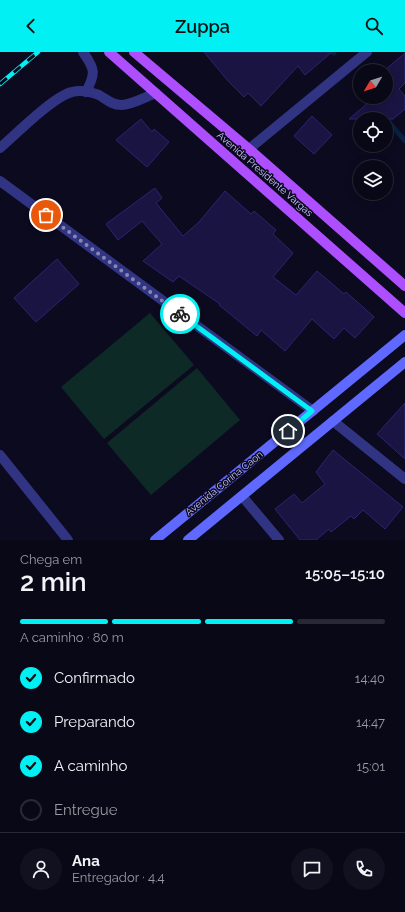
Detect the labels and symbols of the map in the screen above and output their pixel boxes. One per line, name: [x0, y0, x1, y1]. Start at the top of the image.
north arrow: [353, 64, 393, 104]
street label: Avenida Presidente Vargas: [215, 130, 315, 219]
pin: [29, 198, 63, 232]
courier: [160, 294, 200, 334]
pin: [271, 414, 305, 448]
street label: Avenida Corina Caon: [183, 448, 265, 518]

